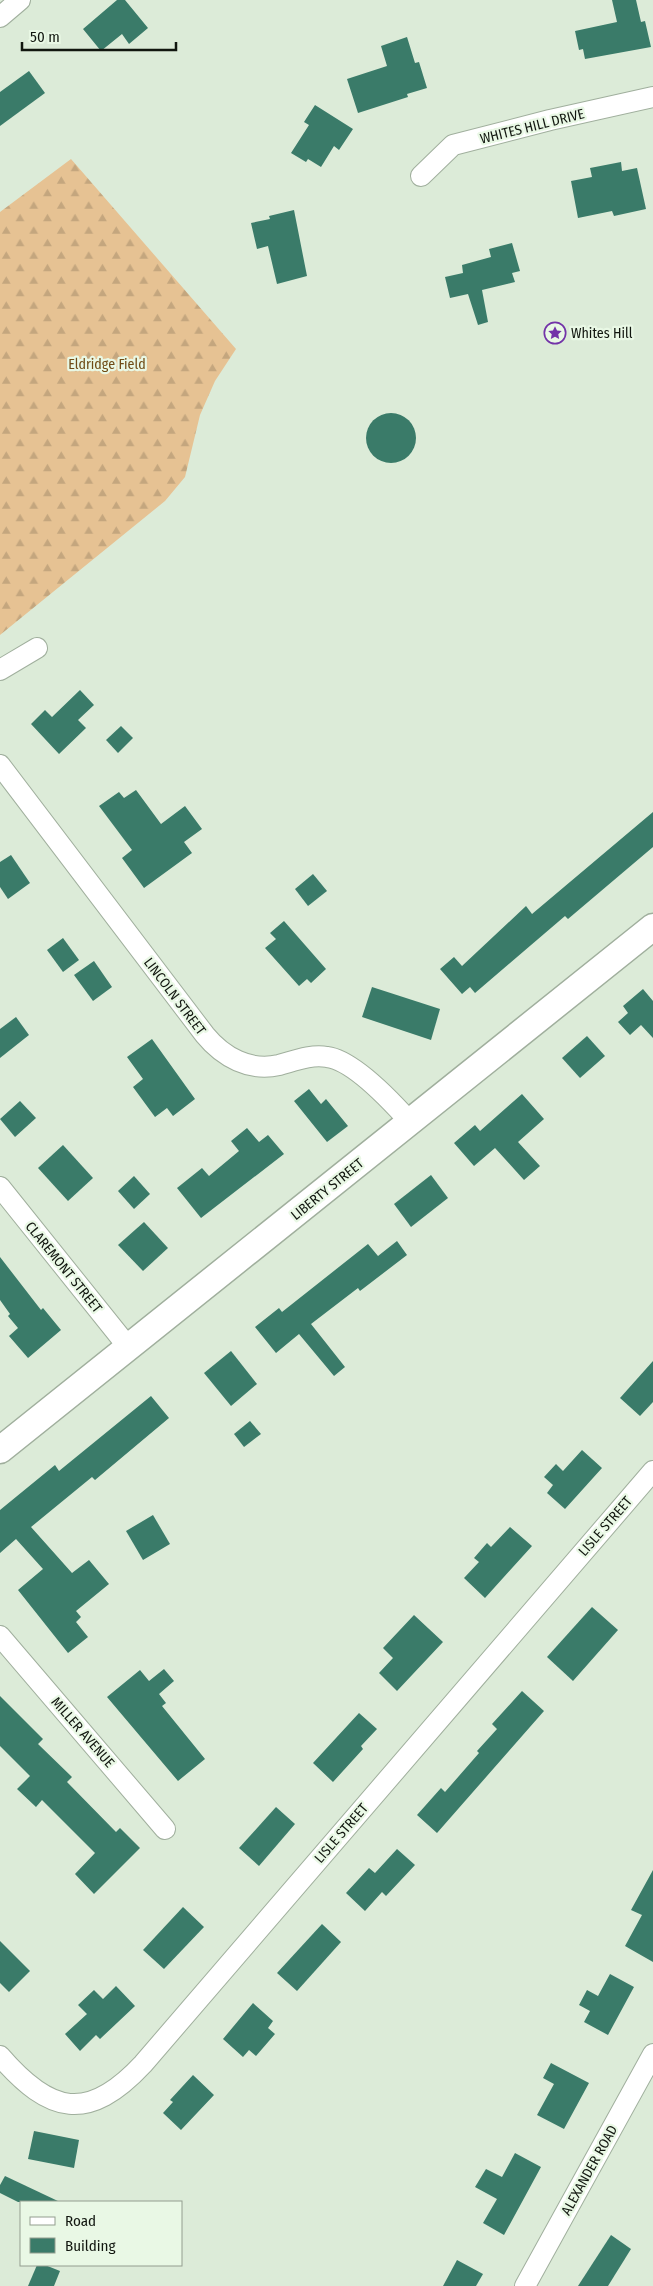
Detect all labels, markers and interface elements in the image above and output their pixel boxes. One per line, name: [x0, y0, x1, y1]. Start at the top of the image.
scale bar: [22, 20, 176, 52]
text: 50 m: [30, 28, 60, 46]
street label: WHITES HILL DRIVE: [478, 105, 586, 148]
place icon: Whites Hill: [543, 321, 567, 345]
place label: Whites Hill: [571, 325, 633, 342]
park label: Eldridge Field: [68, 356, 146, 373]
street label: LINCOLN STREET: [140, 954, 209, 1039]
street label: LIBERTY STREET: [288, 1155, 367, 1224]
street label: CLAREMONT STREET: [22, 1218, 106, 1317]
street label: LISLE STREET: [575, 1493, 636, 1560]
street label: MILLER AVENUE: [47, 1694, 118, 1771]
street label: LISLE STREET: [311, 1800, 372, 1867]
street label: ALEXANDER ROAD: [558, 2122, 621, 2218]
legend: [20, 2201, 182, 2266]
text: Road: [65, 2212, 96, 2230]
text: Building: [65, 2237, 116, 2255]

